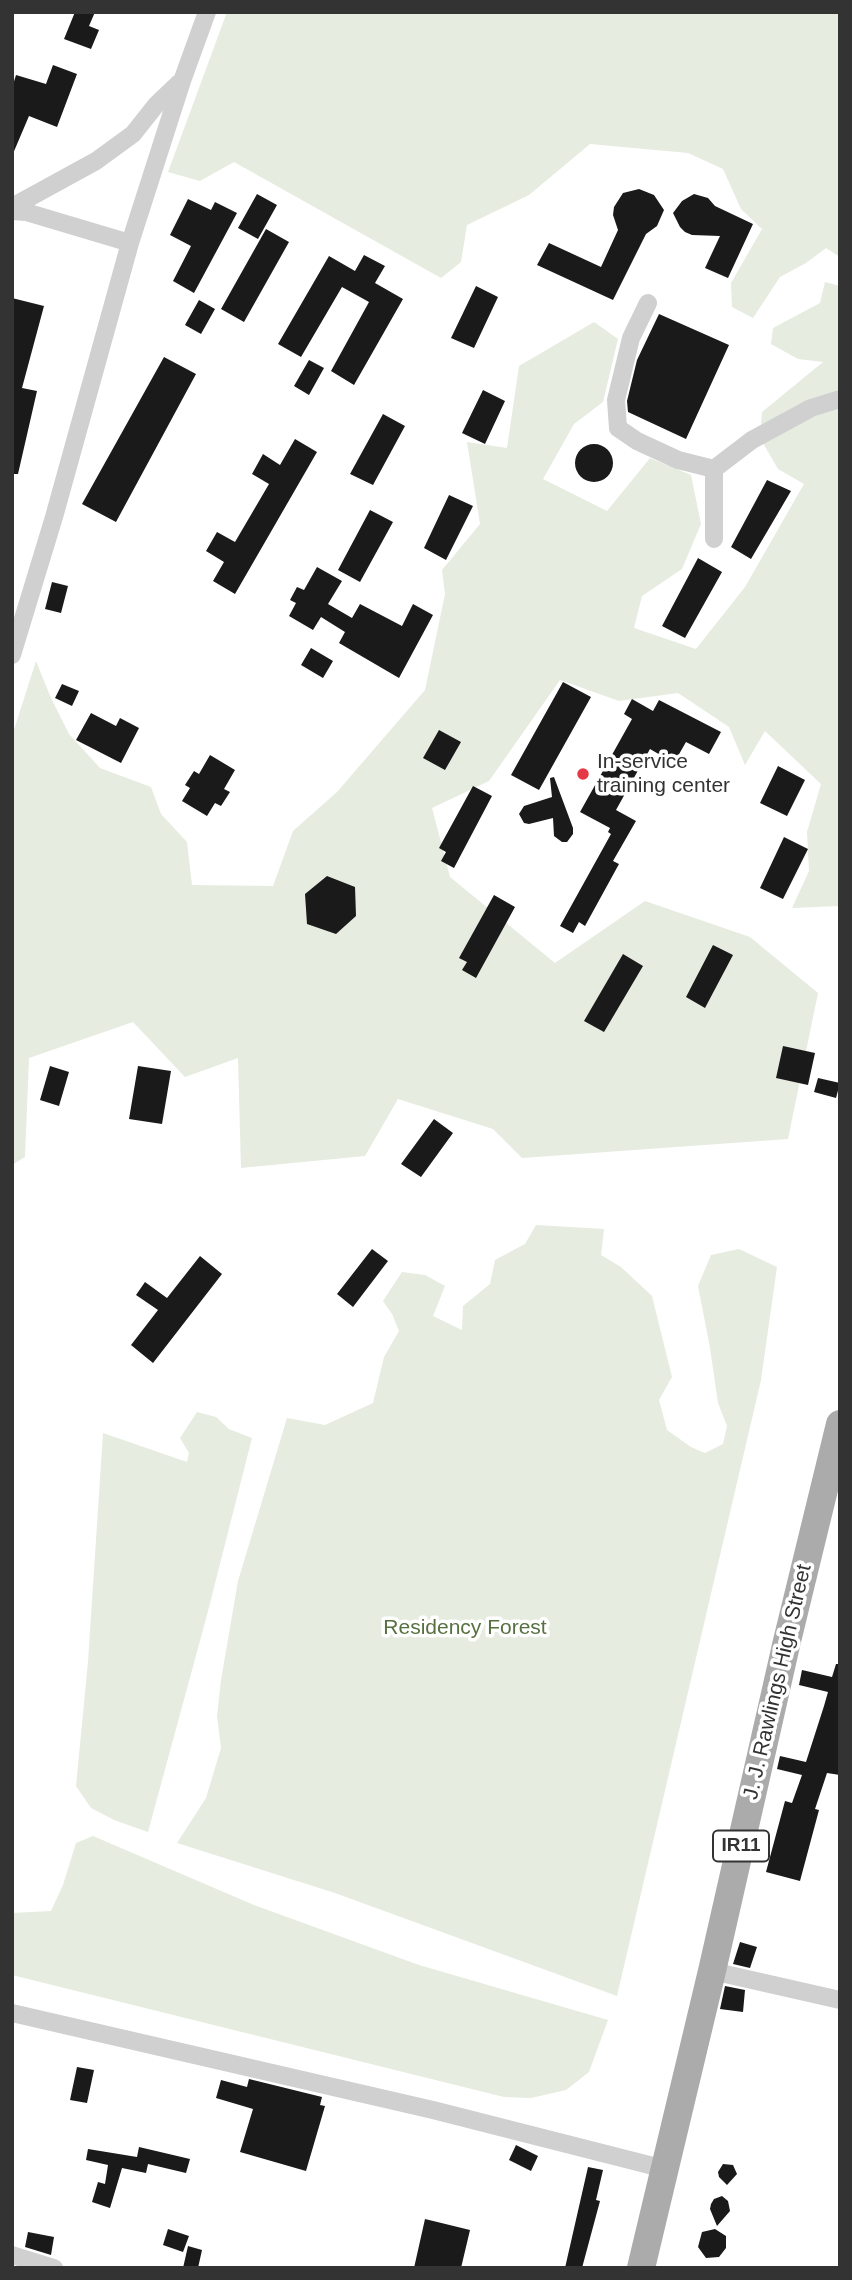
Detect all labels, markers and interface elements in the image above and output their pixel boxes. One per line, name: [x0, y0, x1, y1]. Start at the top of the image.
place label: In-service training center: [597, 749, 730, 799]
marker: In-service training center: [575, 766, 591, 782]
street label: J. J. Rawlings High Street: [739, 1562, 817, 1802]
park label: Residency Forest: [383, 1615, 547, 1641]
road number: IR11: [713, 1830, 769, 1862]

